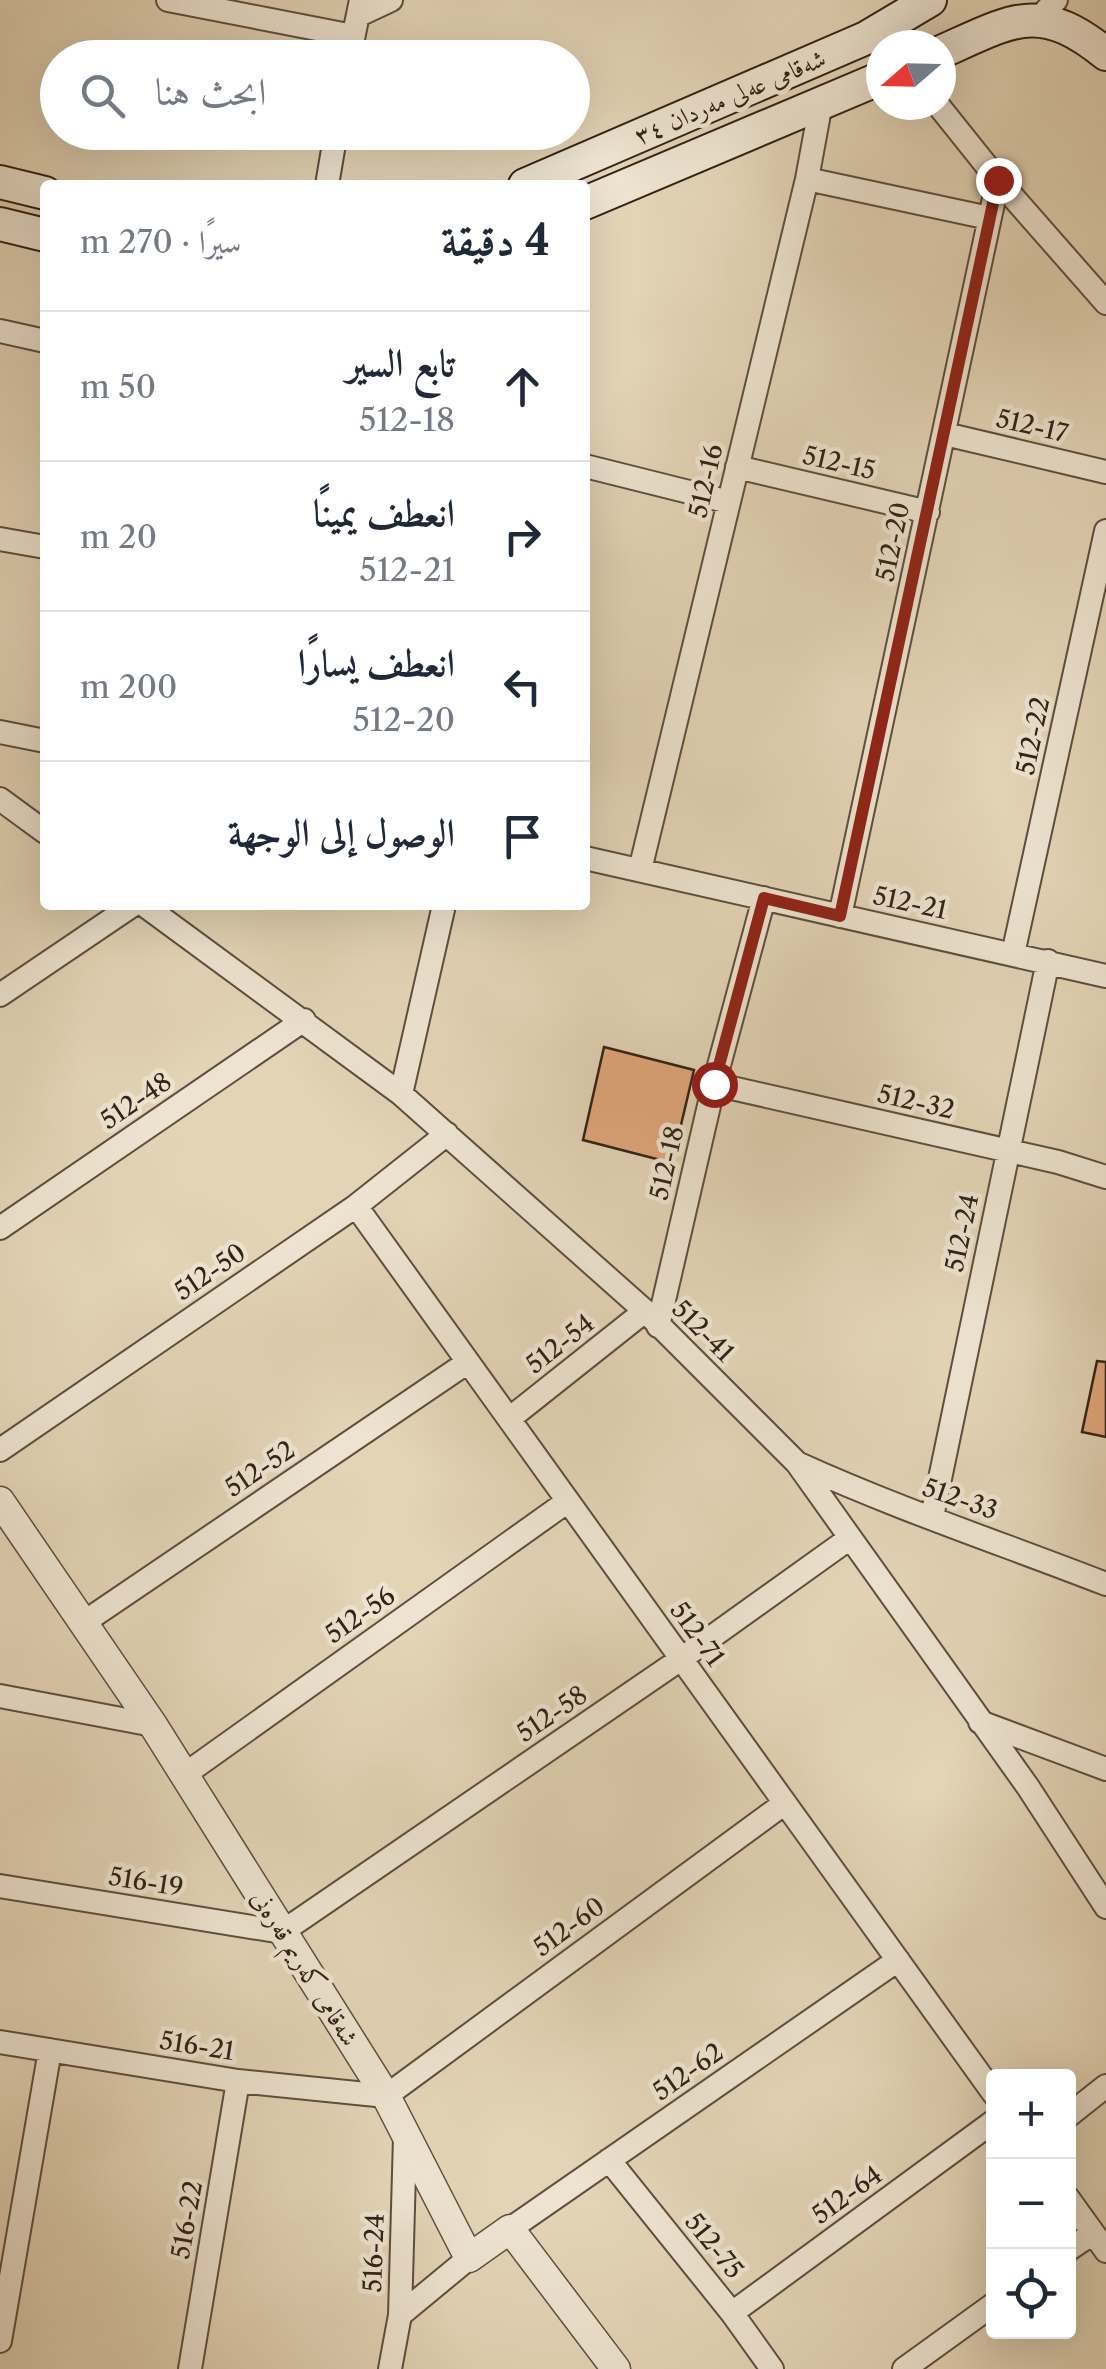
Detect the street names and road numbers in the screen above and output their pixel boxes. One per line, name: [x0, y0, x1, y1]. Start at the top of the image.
street label: شەقامی عەلی مەردان ٣٤: [630, 43, 830, 151]
street label: 512-17: [993, 403, 1071, 449]
street label: 512-15: [800, 440, 878, 486]
street label: 512-16: [682, 441, 730, 521]
street label: 512-20: [870, 500, 916, 584]
street label: 512-22: [1010, 694, 1056, 778]
street label: 512-21: [870, 880, 950, 926]
street label: 512-48: [95, 1066, 177, 1136]
street label: 512-32: [874, 1078, 958, 1126]
street label: 512-18: [643, 1123, 691, 1203]
street label: 512-24: [939, 1191, 985, 1275]
street label: 512-50: [168, 1237, 252, 1307]
street label: 512-41: [666, 1294, 741, 1369]
street label: 512-54: [520, 1308, 600, 1380]
street label: 512-52: [219, 1434, 301, 1504]
street label: 512-33: [918, 1472, 1002, 1526]
street label: 512-56: [319, 1580, 401, 1650]
street label: 512-71: [663, 1596, 731, 1673]
street label: 512-58: [511, 1679, 593, 1749]
street label: 516-19: [107, 1861, 185, 1903]
street label: شەقامی کەریم قەرەنی: [240, 1884, 365, 2055]
street label: 512-60: [527, 1891, 611, 1963]
street label: 516-21: [158, 2025, 237, 2067]
street label: 512-62: [647, 2037, 729, 2107]
street label: 512-64: [806, 2159, 888, 2231]
street label: 516-22: [165, 2178, 209, 2262]
street label: 512-75: [678, 2207, 750, 2285]
street label: 516-24: [357, 2213, 391, 2293]

